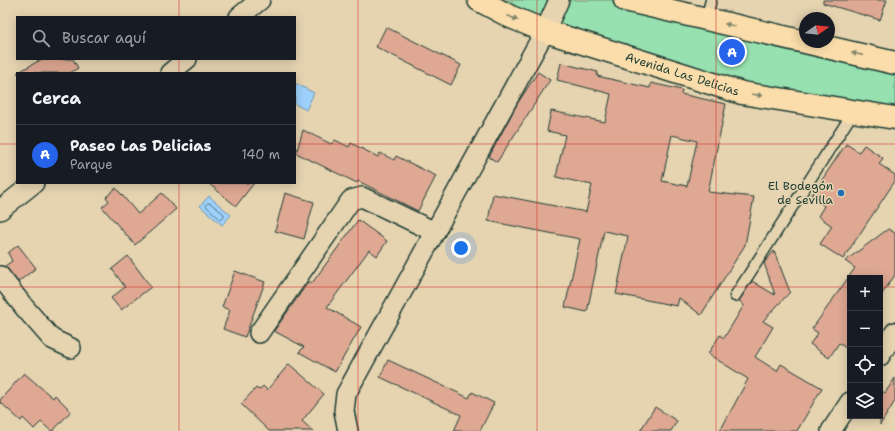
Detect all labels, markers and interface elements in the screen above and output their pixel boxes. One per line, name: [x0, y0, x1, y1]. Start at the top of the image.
north arrow: [799, 12, 835, 48]
one-way arrow: [508, 15, 519, 21]
search box: [16, 16, 296, 60]
one-way arrow: [724, 21, 736, 27]
icon: search: [30, 27, 52, 49]
text: Buscar aquí: [62, 28, 146, 48]
pin: A: [719, 37, 745, 67]
street label: Avenida Las Delicias: [623, 50, 741, 98]
one-way arrow: [851, 50, 863, 56]
text: Cerca: [32, 87, 81, 109]
one-way arrow: [751, 92, 763, 98]
text: Paseo Las Delicias: [70, 136, 212, 156]
text: A: [40, 146, 50, 163]
text: 140 m: [241, 146, 280, 163]
text: Parque: [70, 156, 113, 173]
place label: El Bodegón de Sevilla: [768, 178, 834, 208]
marker: El Bodegón de Sevilla: [836, 188, 846, 198]
your location: [451, 238, 471, 258]
map controls: [847, 275, 883, 419]
button: +: [847, 275, 883, 311]
button: −: [847, 311, 883, 347]
button: locate: [847, 347, 883, 383]
button: layers: [847, 383, 883, 419]

